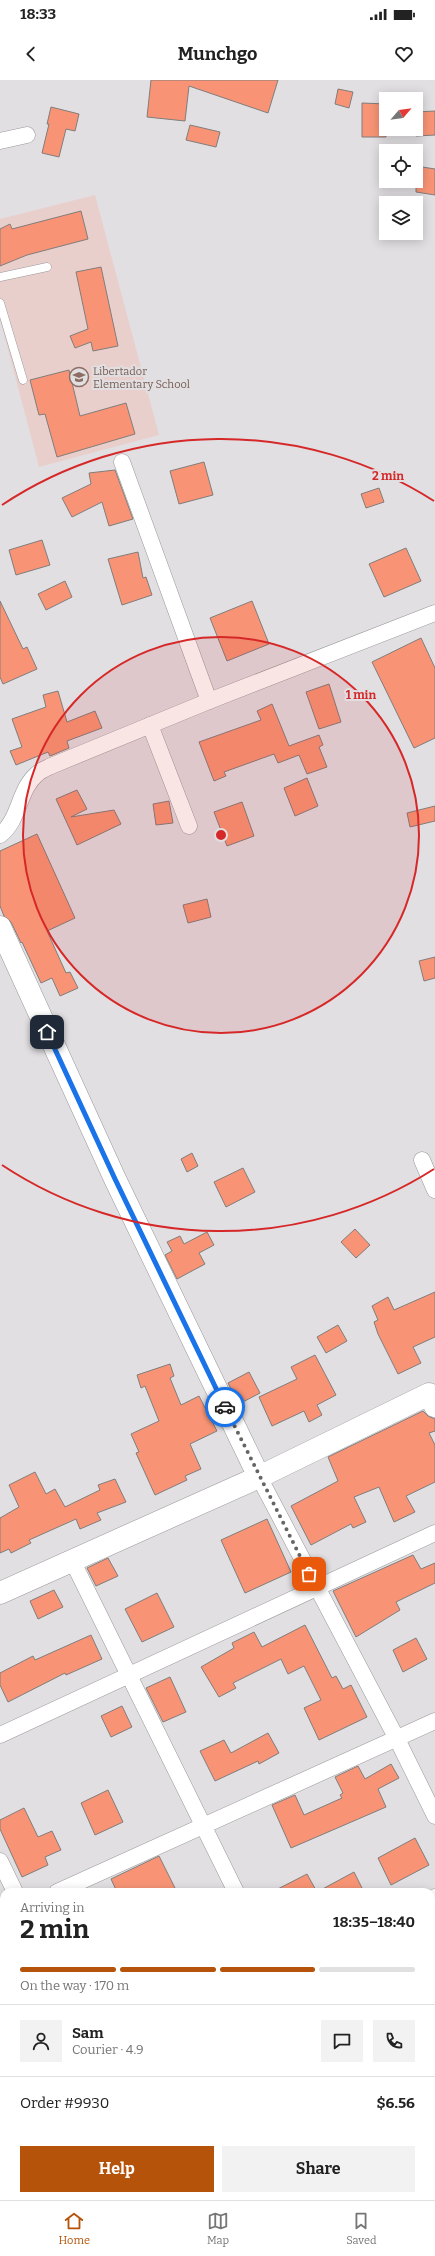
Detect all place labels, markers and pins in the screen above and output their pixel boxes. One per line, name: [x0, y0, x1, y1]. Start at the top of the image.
place label: Libertador Elementary School: [93, 365, 190, 391]
school or university icon: Libertador Elementary School: [68, 366, 90, 388]
centre of rings: [214, 828, 228, 842]
pin: [30, 1015, 64, 1049]
pin: [292, 1557, 326, 1591]

